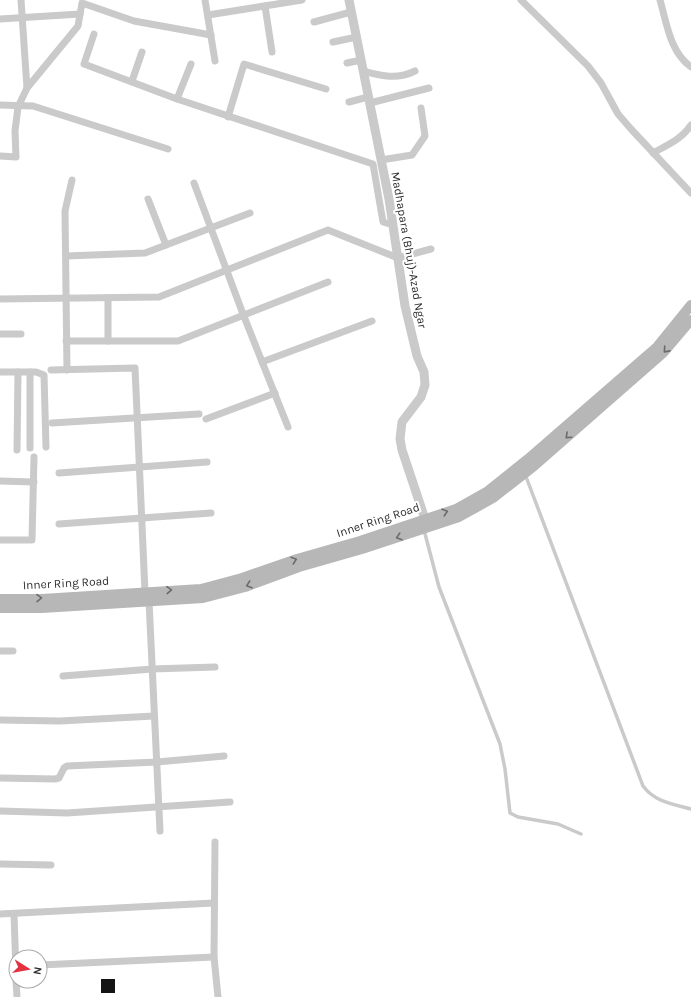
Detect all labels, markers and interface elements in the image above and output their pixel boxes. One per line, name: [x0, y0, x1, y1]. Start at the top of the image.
street label: Madhapara (Bhuj)-Azad Ngar: [388, 171, 430, 330]
one-way arrow: [664, 345, 671, 352]
one-way arrow: [566, 431, 573, 438]
street label: Inner Ring Road: [335, 500, 421, 540]
one-way arrow: [441, 509, 448, 517]
one-way arrow: [396, 532, 403, 541]
one-way arrow: [291, 556, 298, 564]
street label: Inner Ring Road: [22, 574, 110, 592]
one-way arrow: [246, 581, 253, 589]
one-way arrow: [166, 586, 172, 595]
one-way arrow: [36, 594, 42, 603]
north arrow: [8, 949, 48, 989]
text: N: [30, 966, 44, 976]

